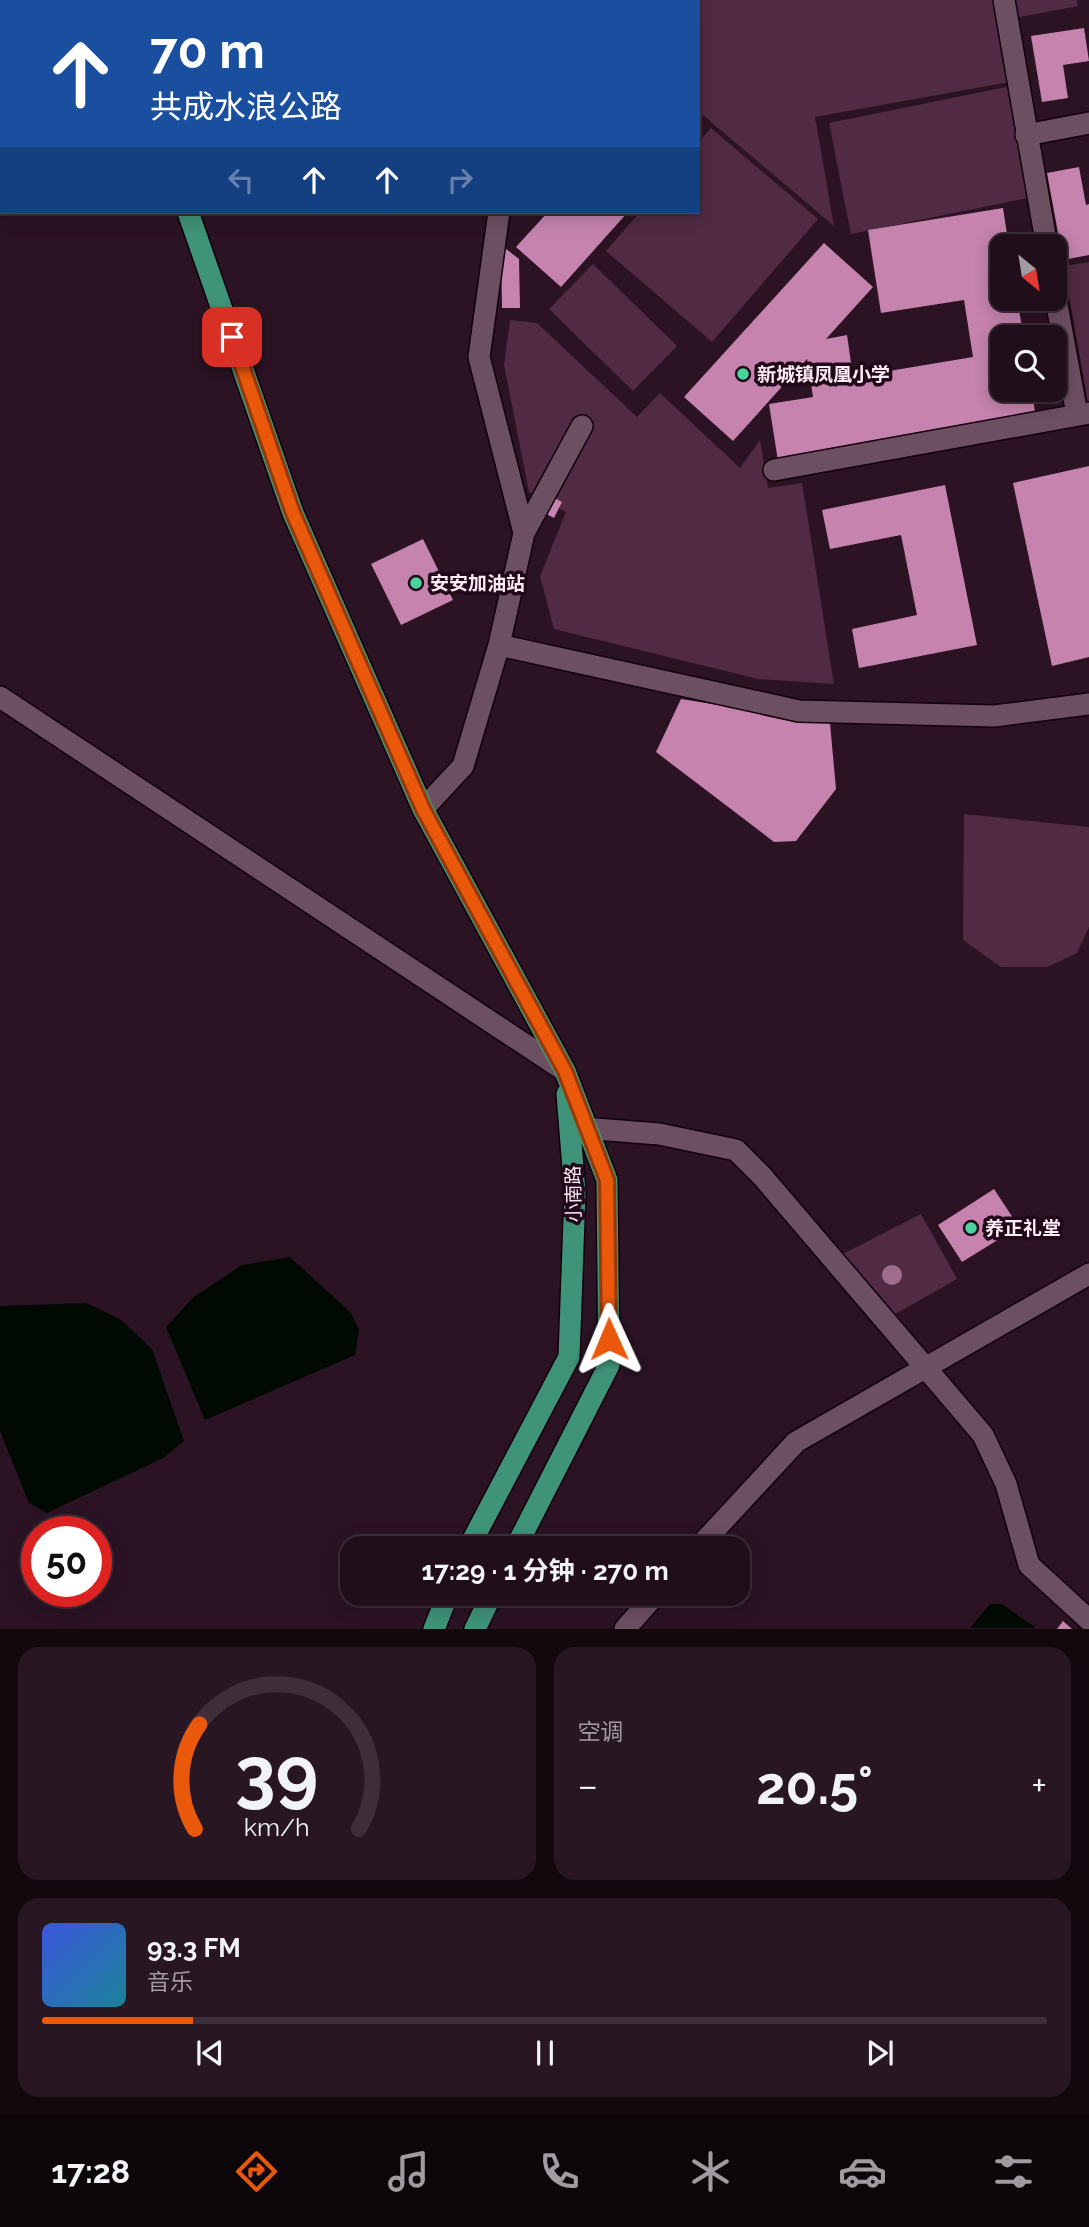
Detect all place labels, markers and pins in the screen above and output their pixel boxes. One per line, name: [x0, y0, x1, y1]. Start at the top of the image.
pin: [202, 307, 262, 367]
place label: 新城镇凤凰小学: [757, 363, 890, 385]
marker: 新城镇凤凰小学: [735, 366, 751, 382]
place label: 安安加油站: [430, 572, 525, 594]
marker: 安安加油站: [408, 575, 424, 591]
place label: 养正礼堂: [985, 1217, 1061, 1239]
marker: 养正礼堂: [963, 1220, 979, 1236]

